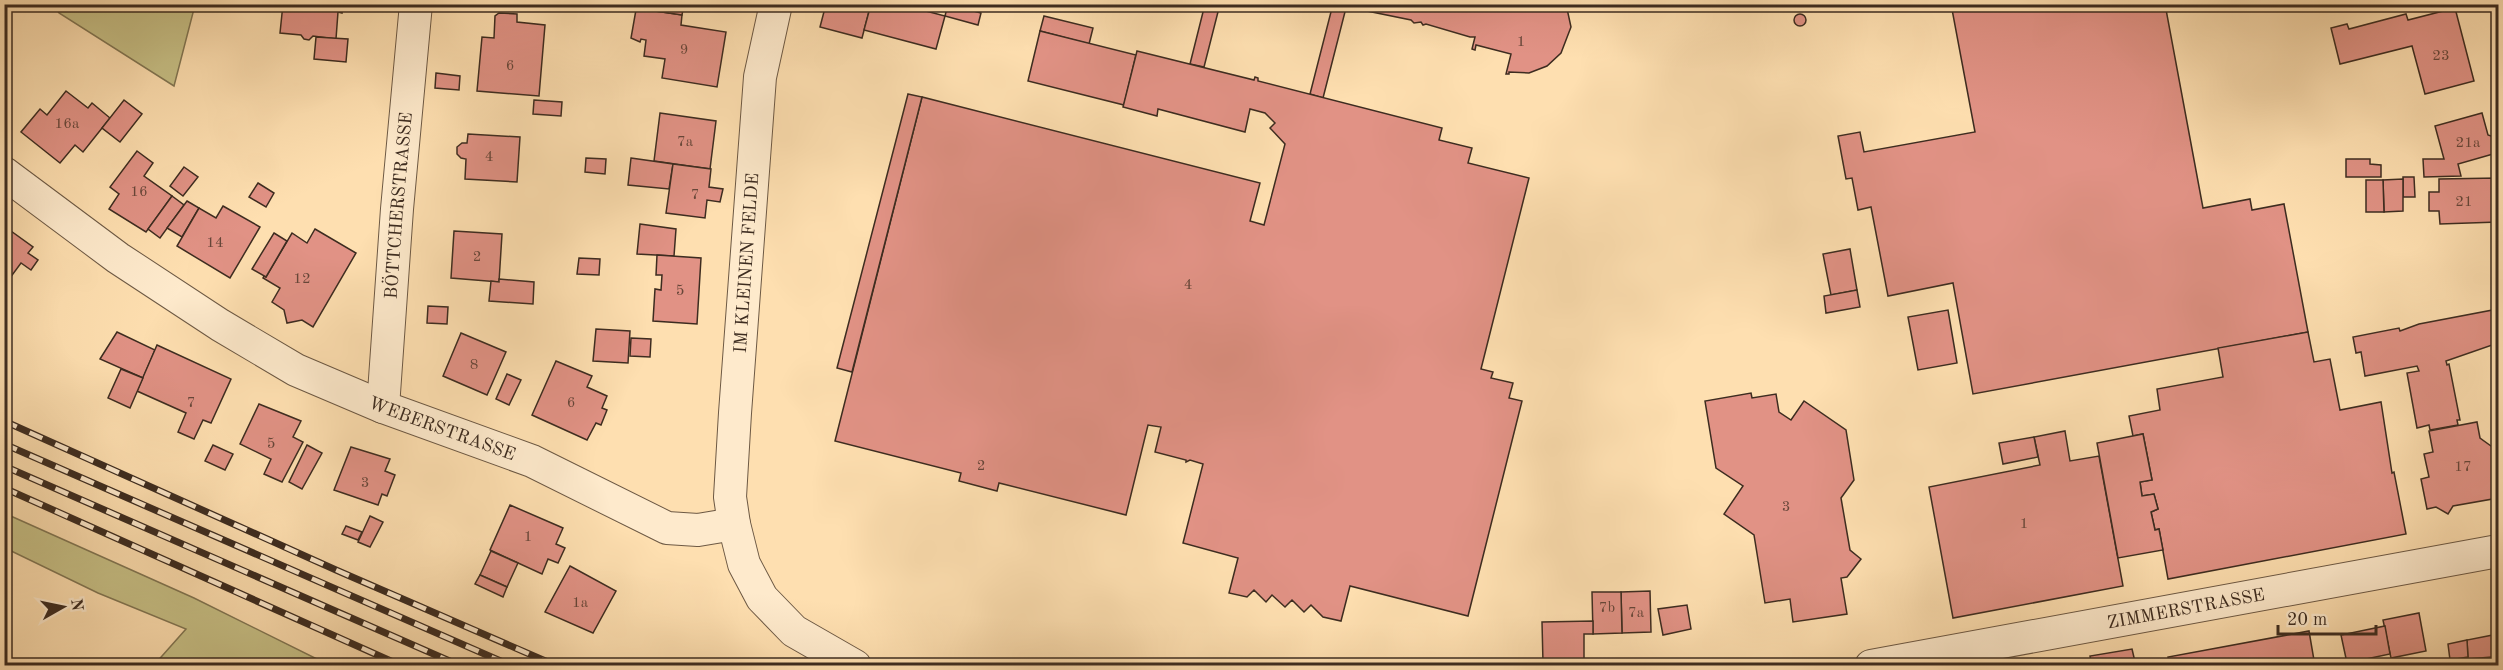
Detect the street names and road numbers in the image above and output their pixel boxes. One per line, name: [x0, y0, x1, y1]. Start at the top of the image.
street label: BÖTTCHERSTRASSE: [380, 111, 416, 300]
street label: IM KLEINEN FELDE: [732, 172, 762, 354]
street label: WEBERSTRASSE: [366, 394, 518, 464]
street label: ZIMMERSTRASSE: [2106, 586, 2266, 633]

